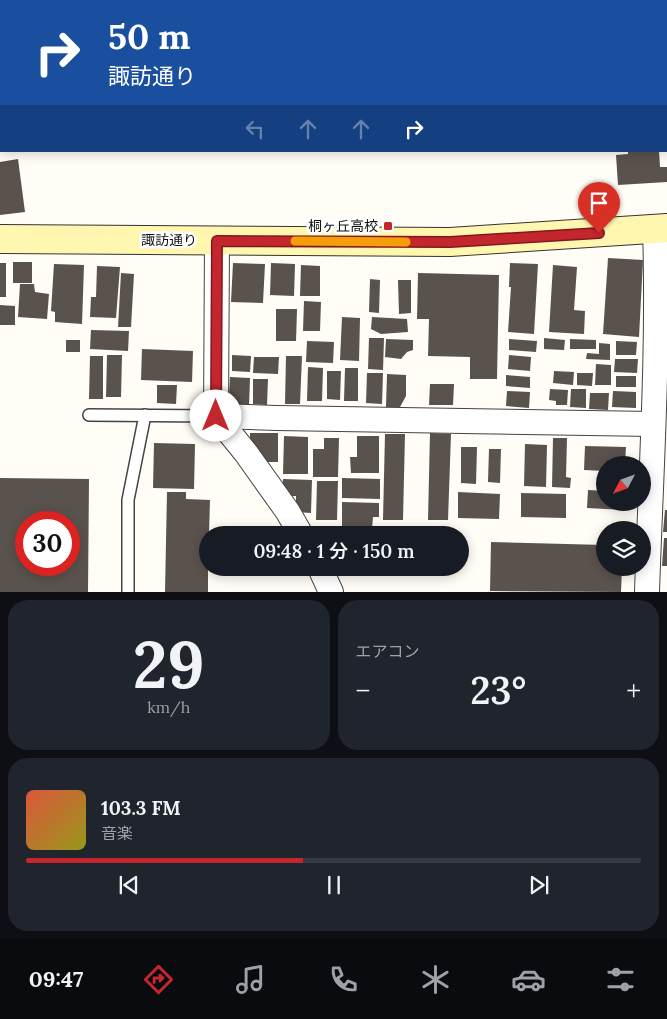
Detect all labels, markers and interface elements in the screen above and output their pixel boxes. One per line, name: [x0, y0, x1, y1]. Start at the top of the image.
text: 50 m: [108, 14, 191, 59]
icon: right: [25, 20, 90, 85]
text: 諏訪通り: [108, 62, 196, 90]
icon: left: [241, 115, 269, 143]
icon: ahead: [294, 115, 322, 143]
icon: ahead: [347, 115, 375, 143]
icon: right: [400, 115, 428, 143]
pin: [578, 182, 620, 233]
icon: arrive: [585, 189, 613, 217]
place label: 桐ヶ丘高校: [308, 217, 378, 235]
marker: 桐ヶ丘高校: [382, 220, 394, 232]
street label: 諏訪通り: [141, 231, 197, 249]
position arrow: [189, 389, 241, 441]
north arrow: [596, 456, 651, 511]
map controls: [596, 456, 651, 576]
speed limit sign: 30: [15, 511, 80, 576]
button: layers: [596, 521, 651, 576]
text: 09:48 · 1 分 · 150 m: [253, 539, 415, 563]
text: 29: [133, 623, 205, 706]
text: エアコン: [356, 641, 420, 661]
text: 23°: [470, 666, 526, 714]
text: −: [356, 673, 370, 709]
text: +: [626, 673, 641, 709]
text: km/h: [147, 697, 190, 717]
text: 103.3 FM: [101, 796, 181, 820]
text: 音楽: [101, 823, 133, 843]
icon: previous: [115, 871, 143, 899]
icon: pause: [320, 871, 348, 899]
icon: next: [525, 871, 553, 899]
icon: directions: [141, 962, 176, 997]
icon: music: [233, 962, 268, 997]
icon: phone: [326, 962, 361, 997]
icon: climate: [418, 962, 453, 997]
icon: car: [511, 962, 546, 997]
icon: filters: [603, 962, 638, 997]
text: 09:47: [29, 965, 83, 993]

